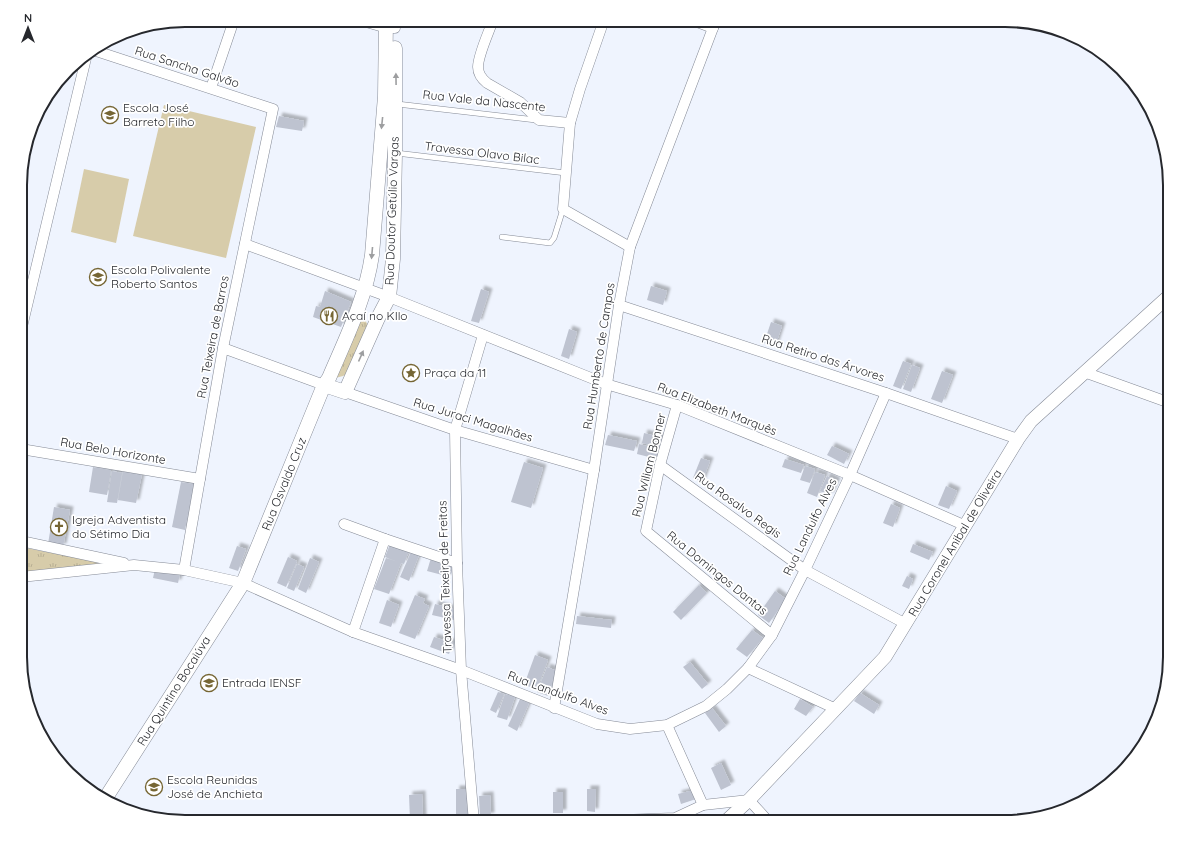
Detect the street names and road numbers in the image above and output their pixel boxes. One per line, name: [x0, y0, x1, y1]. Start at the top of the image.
street label: Rua Sancha Galvão: [133, 43, 241, 90]
street label: Rua Vale da Nascente: [422, 87, 546, 114]
street label: Rua Doutor Getúlio Vargas: [381, 136, 402, 286]
street label: Travessa Olavo Bilac: [424, 138, 540, 167]
street label: Rua Teixeira de Barros: [193, 274, 232, 400]
street label: Rua Humberto de Campos: [579, 281, 618, 430]
street label: Rua Retiro das Árvores: [760, 331, 887, 385]
street label: Rua Elizabeth Marquês: [655, 379, 779, 438]
street label: Rua Juraci Magalhães: [412, 394, 535, 445]
street label: Rua Wiliam Bonner: [628, 411, 669, 518]
street label: Rua Belo Horizonte: [59, 434, 167, 467]
street label: Rua Osvaldo Cruz: [258, 435, 309, 533]
street label: Rua Coronel Anibal de Oliveira: [905, 467, 1004, 619]
street label: Rua Rosalvo Regis: [692, 468, 785, 541]
street label: Rua Landulfo Alves: [780, 475, 840, 578]
street label: Travessa Teixeira de Freitas: [434, 500, 455, 654]
street label: Rua Domingos Dantas: [664, 527, 771, 618]
street label: Rua Quintino Bocaiúva: [134, 633, 213, 748]
street label: Rua Landulfo Alves: [506, 667, 611, 718]

